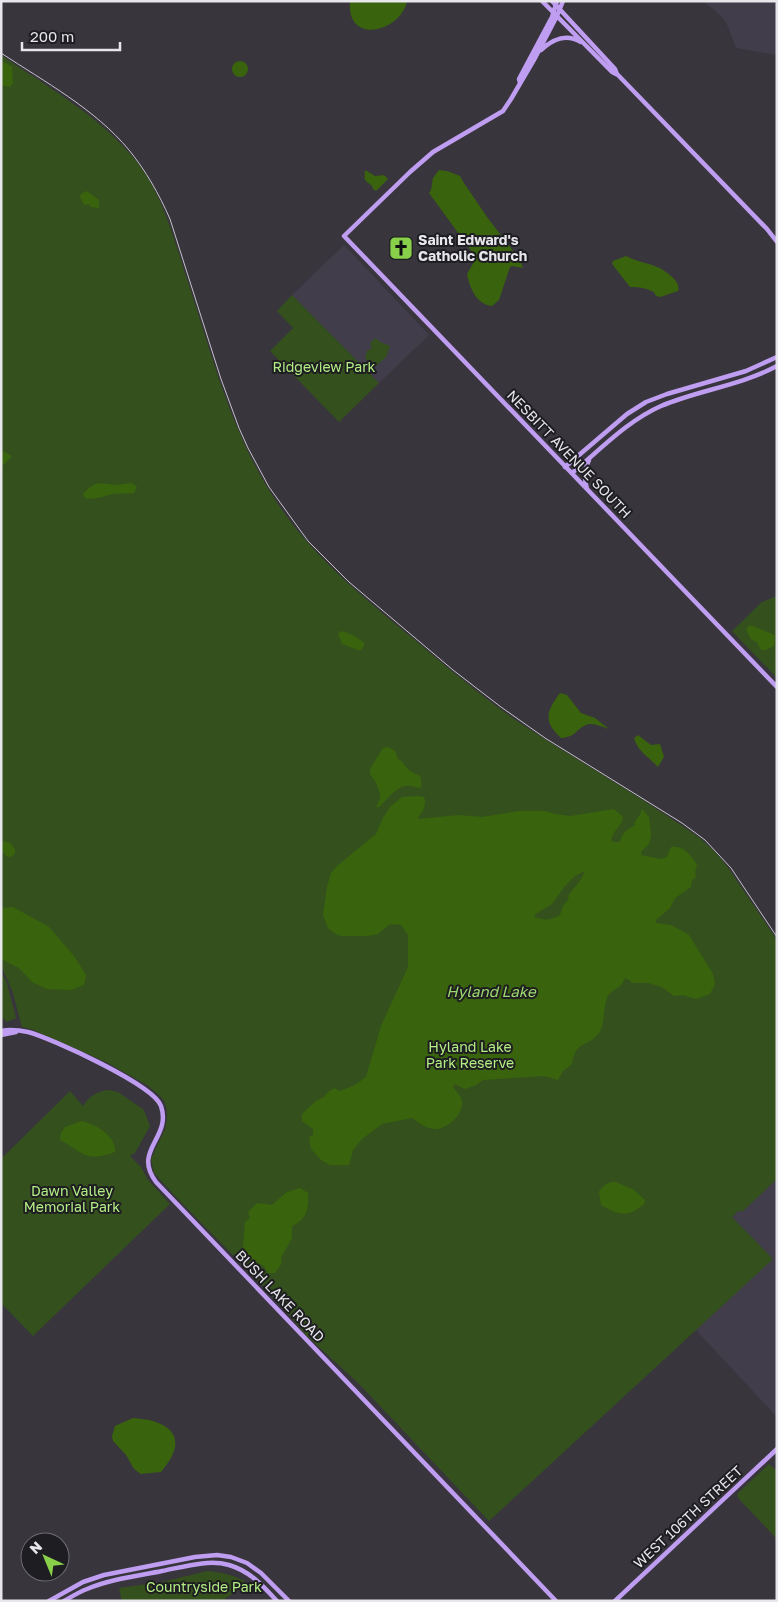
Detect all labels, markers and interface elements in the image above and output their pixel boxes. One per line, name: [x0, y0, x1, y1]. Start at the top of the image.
scale bar: [22, 20, 120, 52]
text: 200 m: [30, 27, 74, 45]
place label: Saint Edward's Catholic Church: [418, 231, 527, 264]
church icon: Saint Edward's Catholic Church: [388, 235, 414, 261]
park label: Ridgeview Park: [272, 358, 376, 375]
street label: NESBITT AVENUE SOUTH: [504, 386, 635, 521]
water label: Hyland Lake: [446, 982, 537, 1001]
park label: Hyland Lake Park Reserve: [426, 1038, 514, 1071]
park label: Dawn Valley Memorial Park: [24, 1182, 120, 1215]
street label: BUSH LAKE ROAD: [232, 1246, 328, 1345]
street label: WEST 106TH STREET: [630, 1462, 746, 1572]
north arrow: [20, 1532, 70, 1582]
text: N: [26, 1537, 45, 1557]
park label: Countryside Park: [146, 1578, 262, 1595]

